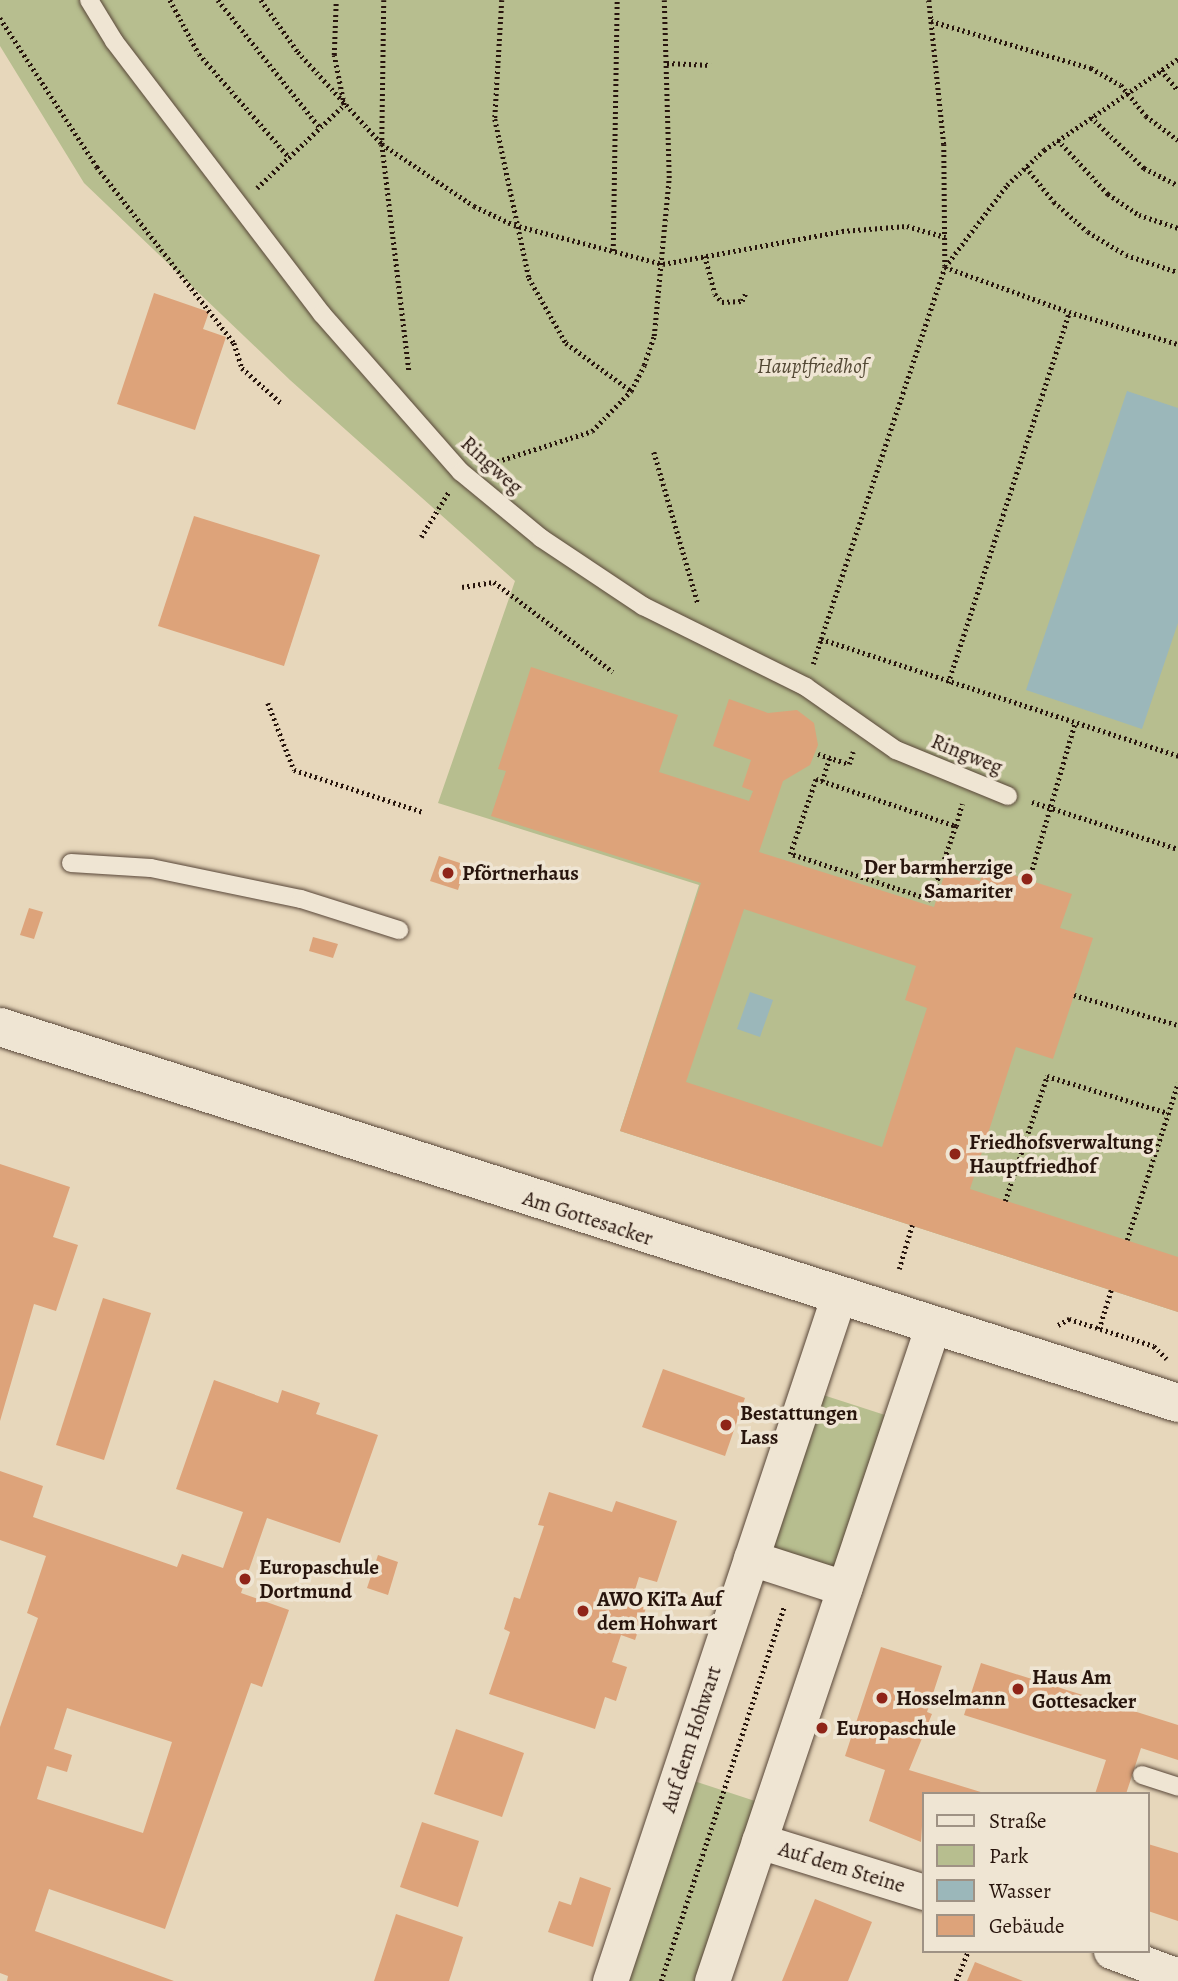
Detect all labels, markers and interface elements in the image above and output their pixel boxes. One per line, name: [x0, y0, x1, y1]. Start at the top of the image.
park label: Hauptfriedhof: [757, 353, 867, 379]
street label: Ringweg: [456, 431, 528, 499]
street label: Ringweg: [928, 728, 1006, 780]
place label: Der barmherzige Samariter: [864, 854, 1013, 904]
place label: Pförtnerhaus: [462, 860, 579, 886]
marker: Pförtnerhaus: [440, 865, 456, 881]
marker: Der barmherzige Samariter: [1019, 871, 1035, 887]
place label: Friedhofsverwaltung Hauptfriedhof: [969, 1129, 1153, 1179]
marker: Friedhofsverwaltung Hauptfriedhof: [947, 1146, 963, 1162]
street label: Am Gottesacker: [520, 1185, 656, 1251]
place label: Bestattungen Lass: [740, 1400, 858, 1450]
marker: Bestattungen Lass: [718, 1417, 734, 1433]
place label: Europaschule Dortmund: [259, 1554, 379, 1604]
marker: Europaschule Dortmund: [237, 1571, 253, 1587]
place label: AWO KiTa Auf dem Hohwart: [597, 1586, 722, 1636]
marker: AWO KiTa Auf dem Hohwart: [575, 1603, 591, 1619]
street label: Auf dem Hohwart: [655, 1663, 727, 1815]
place label: Haus Am Gottesacker: [1032, 1664, 1136, 1714]
marker: Haus Am Gottesacker: [1010, 1681, 1026, 1697]
place label: Hosselmann: [896, 1685, 1006, 1711]
marker: Hosselmann: [874, 1690, 890, 1706]
place label: Europaschule: [836, 1715, 956, 1741]
marker: Europaschule: [814, 1720, 830, 1736]
legend: [922, 1792, 1150, 1953]
text: Straße: [989, 1807, 1047, 1835]
street label: Auf dem Steine: [776, 1836, 908, 1898]
text: Park: [989, 1842, 1028, 1870]
text: Wasser: [989, 1877, 1051, 1905]
text: Gebäude: [989, 1912, 1065, 1940]

